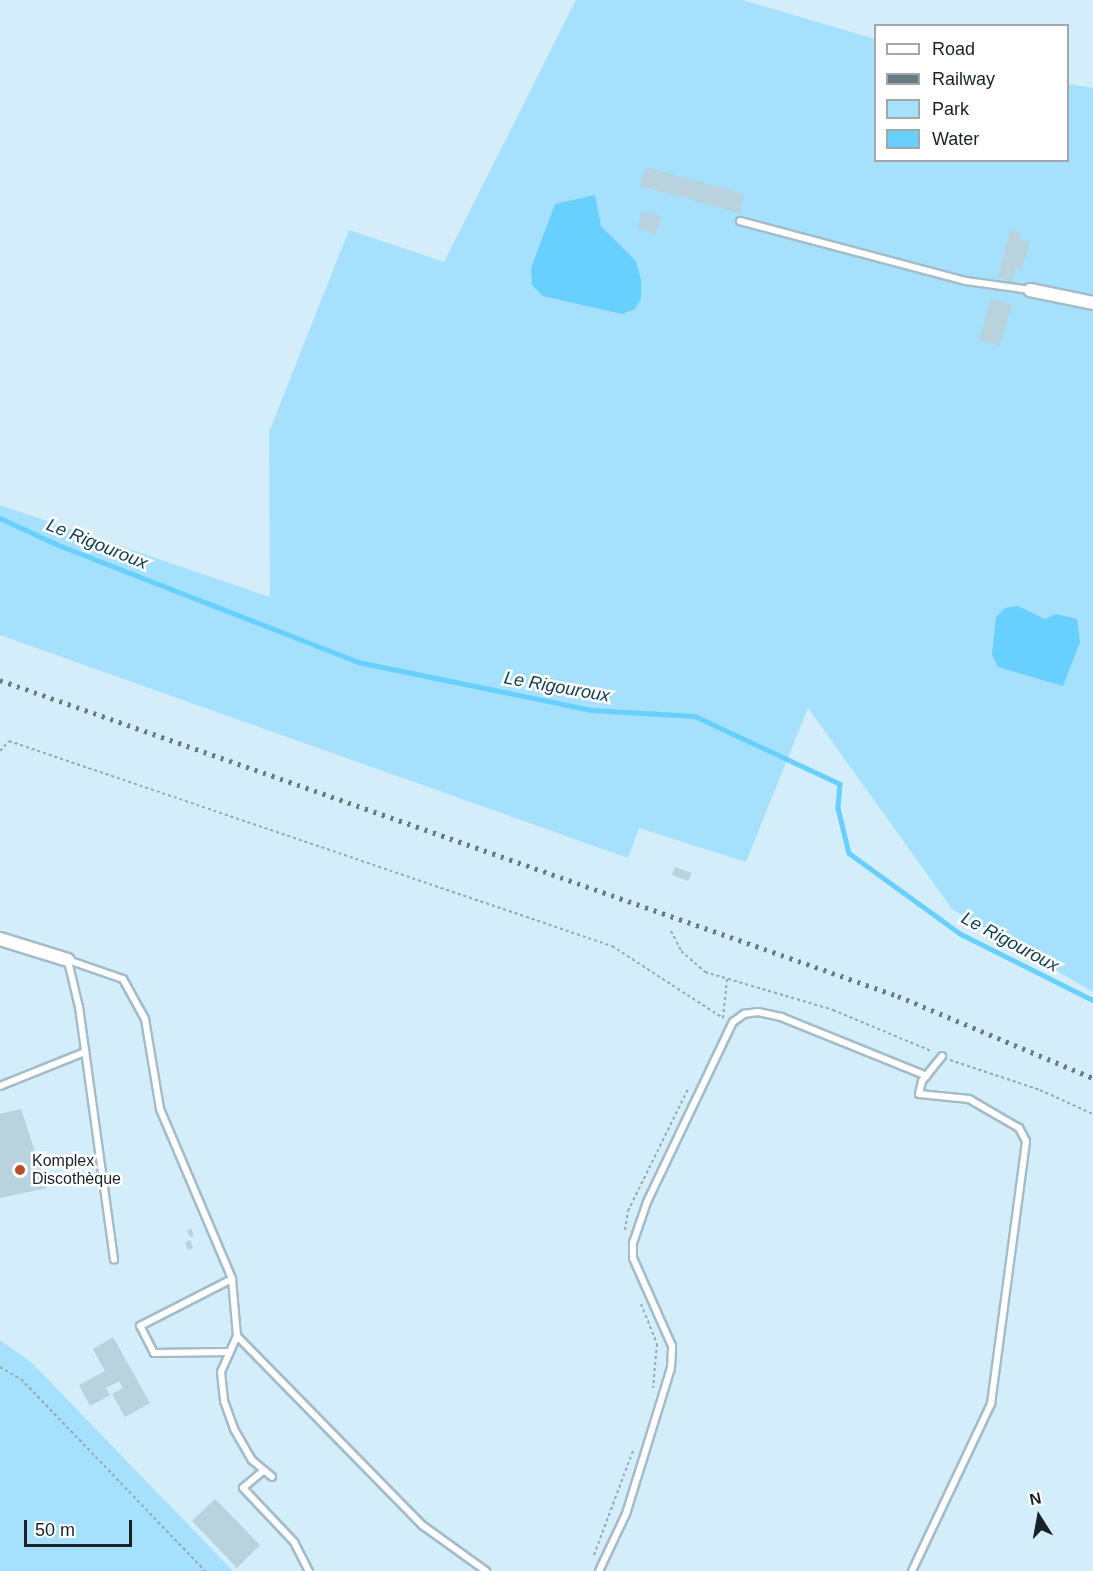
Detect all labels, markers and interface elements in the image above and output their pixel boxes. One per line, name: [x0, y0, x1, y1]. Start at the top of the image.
legend: [874, 24, 1069, 162]
text: Road: [932, 39, 975, 59]
text: Railway: [932, 69, 995, 89]
text: Park: [932, 99, 969, 119]
text: Water: [932, 129, 979, 149]
water label: Le Rigouroux: [43, 514, 151, 574]
water label: Le Rigouroux: [502, 667, 612, 707]
water label: Le Rigouroux: [958, 907, 1062, 977]
place label: Komplex Discothèque: [32, 1151, 121, 1189]
marker: Komplex Discothèque: [13, 1163, 27, 1177]
north arrow: [1009, 1487, 1069, 1547]
text: N: [1028, 1489, 1043, 1508]
scale bar: [27, 1508, 135, 1546]
text: 50 m: [35, 1520, 75, 1540]

